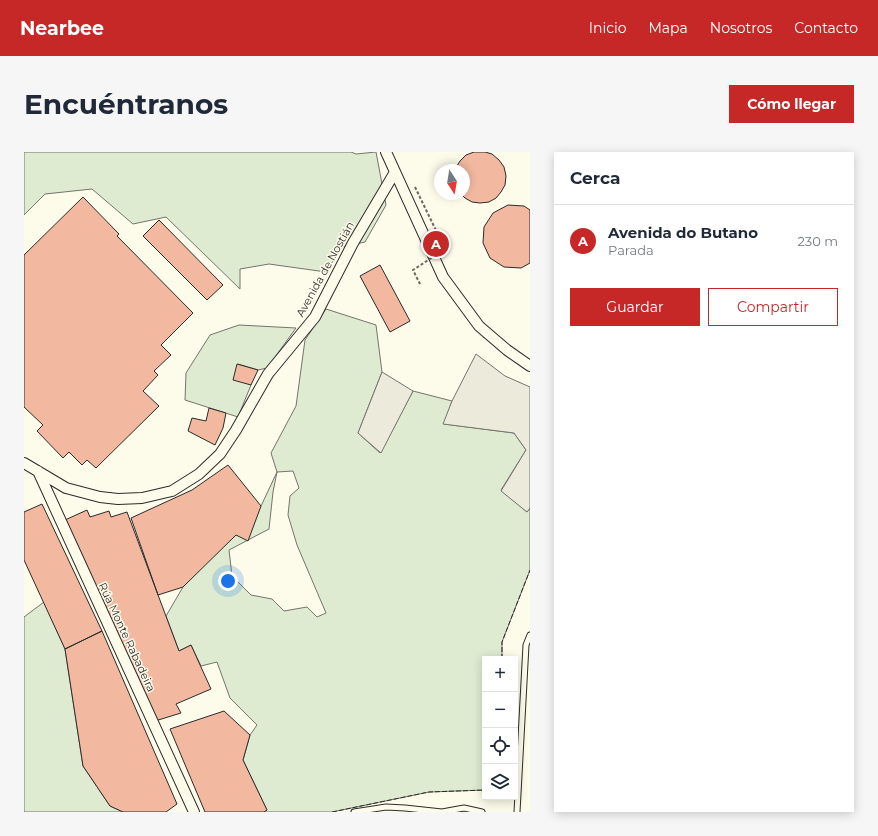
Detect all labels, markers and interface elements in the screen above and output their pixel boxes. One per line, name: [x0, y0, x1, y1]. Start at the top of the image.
text: Nearbee: [20, 17, 104, 40]
text: Inicio: [589, 19, 626, 37]
text: Mapa: [648, 19, 688, 37]
text: Nosotros: [710, 19, 772, 37]
text: Contacto: [794, 19, 858, 37]
button: Cómo llegar: [729, 85, 854, 123]
text: Encuéntranos: [24, 87, 228, 121]
north arrow: [434, 164, 470, 200]
text: Cerca: [570, 168, 620, 188]
street label: Avenida de Nostián: [293, 219, 357, 319]
text: Avenida do Butano: [608, 223, 758, 242]
pin: A: [423, 229, 449, 259]
text: A: [578, 233, 588, 249]
text: 230 m: [797, 233, 838, 249]
text: Parada: [608, 242, 654, 258]
button: Guardar: [570, 288, 700, 326]
button: Compartir: [708, 288, 838, 326]
your location: [218, 571, 238, 591]
street label: Rúa Monte Rabadeira: [95, 580, 159, 694]
map controls: [482, 656, 518, 800]
button: +: [482, 656, 518, 692]
button: −: [482, 692, 518, 728]
button: locate: [482, 728, 518, 764]
button: layers: [482, 764, 518, 800]

